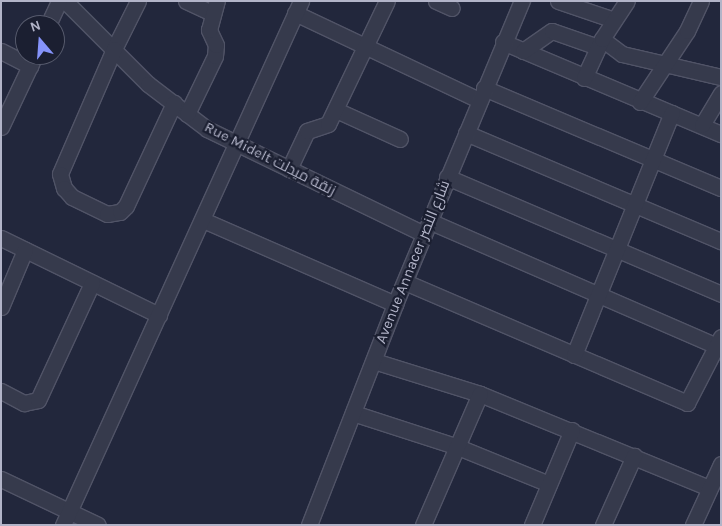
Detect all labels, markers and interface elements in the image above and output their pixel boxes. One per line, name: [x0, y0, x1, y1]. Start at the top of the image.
north arrow: [15, 15, 65, 65]
text: N: [28, 17, 43, 36]
street label: Rue Midelt زنقة ميدلت: [201, 118, 339, 200]
street label: Avenue Annacer شارع النصر: [372, 178, 454, 346]

